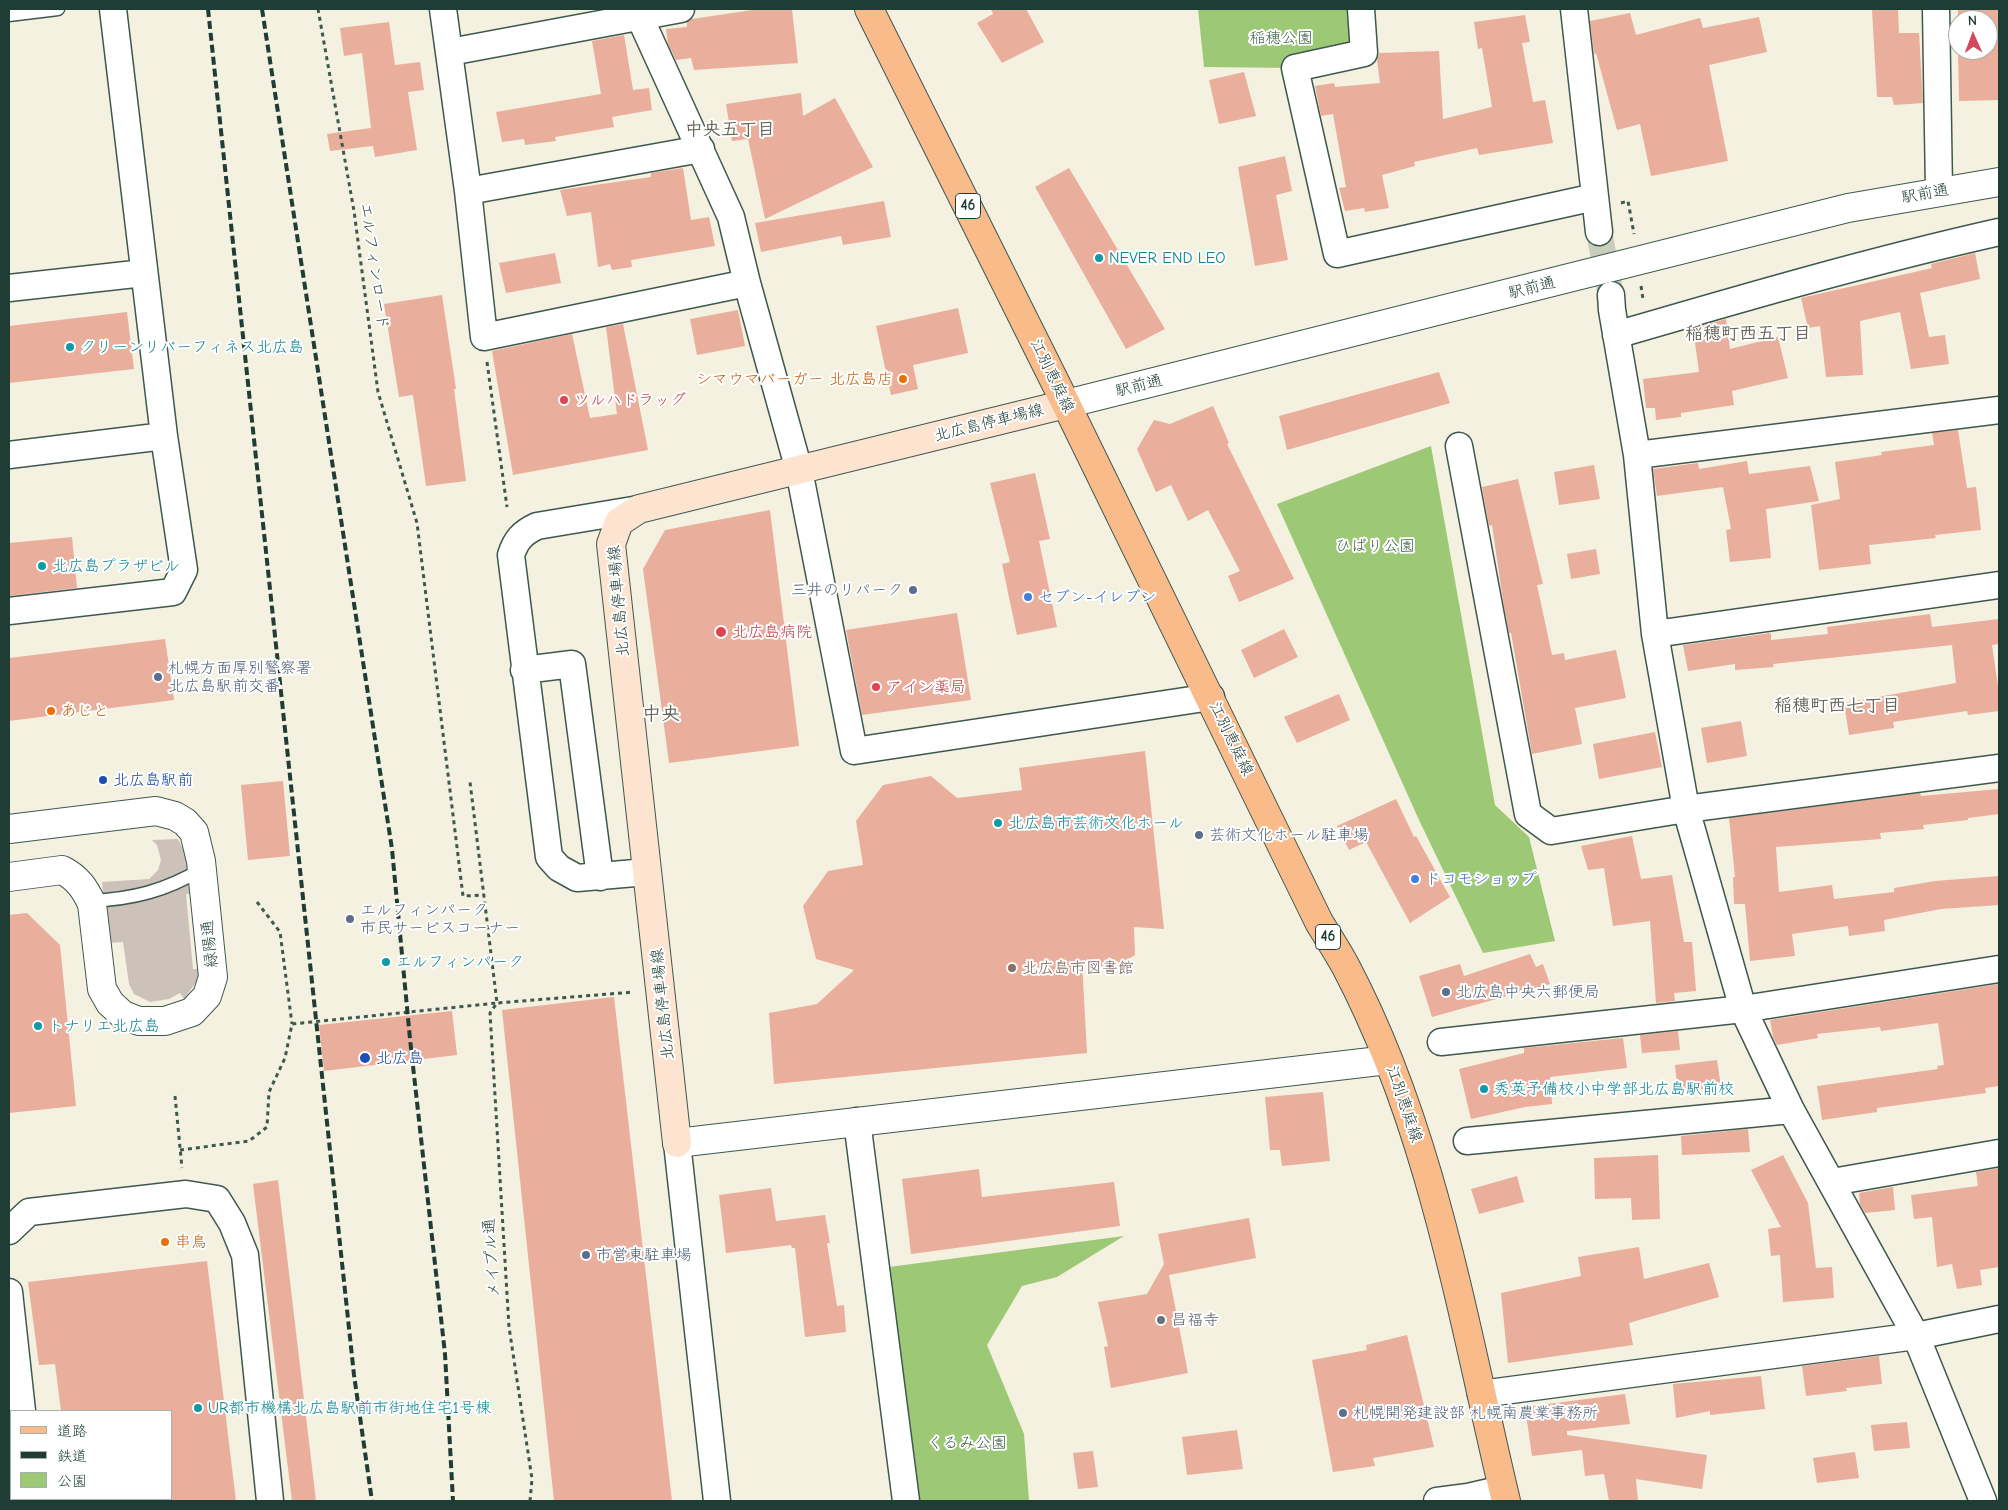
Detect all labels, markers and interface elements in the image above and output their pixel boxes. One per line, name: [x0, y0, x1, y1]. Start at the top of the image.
north arrow: [1948, 10, 1998, 60]
text: N: [1968, 12, 1977, 29]
park label: 稲穂公園: [1249, 28, 1313, 48]
district label: 中央五丁目: [685, 119, 775, 141]
street label: 駅前通: [1900, 180, 1950, 208]
road number: 46: [956, 194, 980, 218]
street label: エルフィンロード: [356, 201, 392, 331]
place label: NEVER END LEO: [1109, 248, 1226, 268]
marker: NEVER END LEO: [1093, 252, 1105, 264]
street label: 駅前通: [1506, 273, 1558, 303]
district label: 稲穂町西五丁目: [1685, 323, 1811, 345]
street label: 江別恵庭線: [1026, 336, 1078, 416]
place label: クリーンリバーフィネス北広島: [80, 337, 304, 357]
marker: クリーンリバーフィネス北広島: [64, 341, 76, 353]
place label: シマウマバーガー 北広島店: [696, 369, 893, 389]
street label: 駅前通: [1113, 371, 1165, 401]
marker: シマウマバーガー 北広島店: [897, 373, 909, 385]
place label: ツルハドラッグ: [574, 390, 686, 410]
marker: ツルハドラッグ: [558, 394, 570, 406]
street label: 北広島停車場線: [932, 400, 1046, 446]
park label: ひばり公園: [1335, 536, 1415, 556]
street label: 北広島停車場線: [605, 544, 633, 658]
place label: 北広島プラザビル: [52, 556, 180, 576]
marker: 北広島プラザビル: [36, 560, 48, 572]
place label: 三井のリパーク: [791, 580, 903, 600]
marker: 三井のリパーク: [907, 584, 919, 596]
place label: セブン-イレブン: [1038, 587, 1156, 607]
marker: セブン-イレブン: [1022, 591, 1034, 603]
place label: 北広島病院: [732, 622, 812, 642]
marker: 北広島病院: [714, 625, 728, 639]
place label: 札幌方面厚別警察署 北広島駅前交番: [168, 658, 312, 696]
marker: 札幌方面厚別警察署 北広島駅前交番: [152, 671, 164, 683]
place label: アイン薬局: [886, 677, 966, 697]
marker: アイン薬局: [870, 681, 882, 693]
district label: 稲穂町西七丁目: [1774, 695, 1900, 717]
street label: 江別恵庭線: [1205, 699, 1257, 779]
place label: あじと: [61, 701, 109, 721]
district label: 中央: [642, 704, 680, 726]
marker: あじと: [45, 705, 57, 717]
place label: 北広島駅前: [113, 770, 193, 790]
marker: 北広島駅前: [97, 774, 109, 786]
place label: 北広島市芸術文化ホール: [1008, 813, 1184, 833]
marker: 北広島市芸術文化ホール: [992, 817, 1004, 829]
place label: 芸術文化ホール駐車場: [1209, 825, 1369, 845]
marker: 芸術文化ホール駐車場: [1193, 829, 1205, 841]
place label: ドコモショップ: [1425, 869, 1537, 889]
marker: ドコモショップ: [1409, 873, 1421, 885]
place label: エルフィンパーク 市民サービスコーナー: [360, 900, 520, 938]
marker: エルフィンパーク 市民サービスコーナー: [344, 913, 356, 925]
street label: 緑陽通: [198, 919, 222, 969]
road number: 46: [1316, 924, 1340, 950]
street label: 北広島停車場線: [648, 947, 678, 1061]
place label: エルフィンパーク: [396, 952, 524, 972]
marker: エルフィンパーク: [380, 956, 392, 968]
place label: 北広島市図書館: [1022, 958, 1134, 978]
marker: 北広島市図書館: [1006, 962, 1018, 974]
place label: 北広島中央六郵便局: [1456, 982, 1600, 1002]
marker: 北広島中央六郵便局: [1440, 986, 1452, 998]
place label: トナリエ北広島: [48, 1016, 160, 1036]
marker: トナリエ北広島: [32, 1020, 44, 1032]
place label: 北広島: [376, 1048, 424, 1068]
marker: 北広島: [358, 1051, 372, 1065]
street label: 江別恵庭線: [1382, 1063, 1426, 1145]
place label: 秀英予備校小中学部北広島駅前校: [1494, 1079, 1734, 1099]
marker: 秀英予備校小中学部北広島駅前校: [1478, 1083, 1490, 1095]
street label: メイプル通: [480, 1217, 504, 1299]
place label: 串鳥: [175, 1232, 207, 1252]
marker: 串鳥: [159, 1236, 171, 1248]
place label: 市営東駐車場: [596, 1245, 692, 1265]
marker: 市営東駐車場: [580, 1249, 592, 1261]
place label: 昌福寺: [1171, 1310, 1219, 1330]
marker: 昌福寺: [1155, 1314, 1167, 1326]
place label: UR都市機構北広島駅前市街地住宅1号棟: [208, 1398, 491, 1418]
marker: UR都市機構北広島駅前市街地住宅1号棟: [192, 1402, 204, 1414]
place label: 札幌開発建設部 札幌南農業事務所: [1353, 1403, 1598, 1423]
marker: 札幌開発建設部 札幌南農業事務所: [1337, 1407, 1349, 1419]
legend: [10, 1410, 172, 1500]
text: 道路: [57, 1422, 87, 1440]
park label: くるみ公園: [927, 1433, 1007, 1453]
text: 鉄道: [57, 1447, 87, 1465]
text: 公園: [57, 1472, 87, 1490]

